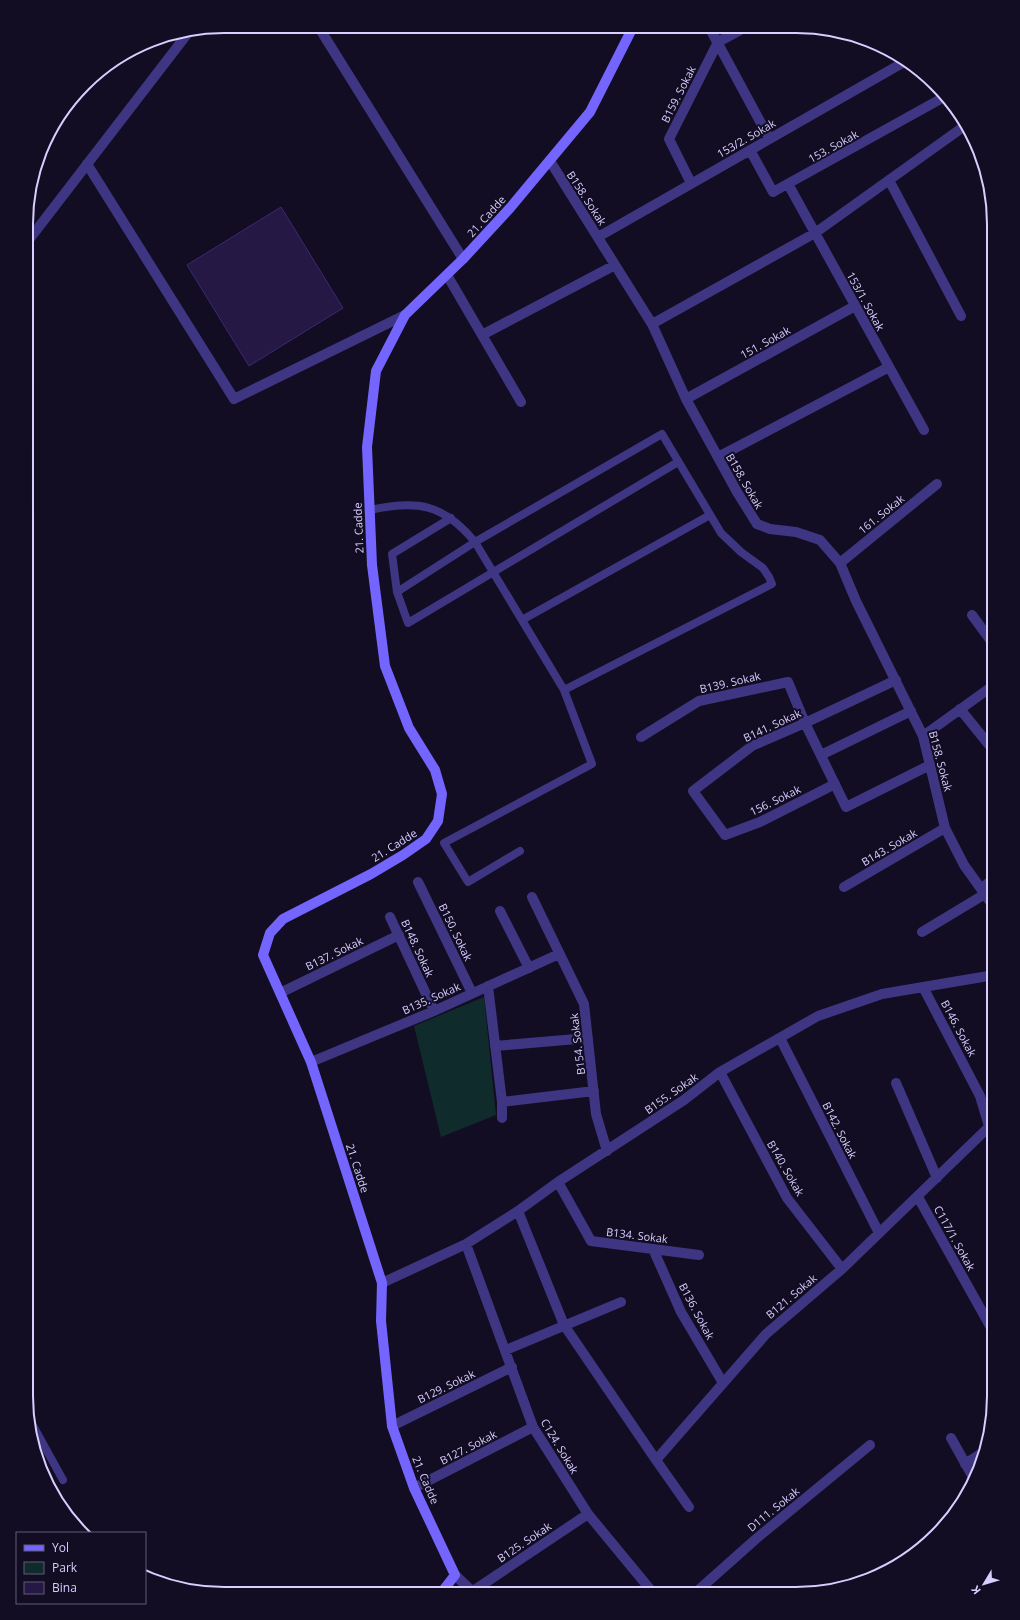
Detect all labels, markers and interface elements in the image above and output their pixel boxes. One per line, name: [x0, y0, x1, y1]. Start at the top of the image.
street label: B159. Sokak: [657, 63, 699, 125]
street label: 153/2. Sokak: [714, 115, 778, 161]
street label: 153. Sokak: [805, 126, 861, 166]
street label: B158. Sokak: [564, 168, 610, 228]
street label: 21. Cadde: [463, 192, 509, 240]
street label: 153/1. Sokak: [844, 269, 888, 333]
street label: 151. Sokak: [737, 322, 793, 362]
street label: B158. Sokak: [723, 450, 767, 512]
street label: 161. Sokak: [855, 491, 907, 537]
street label: 21. Cadde: [350, 502, 366, 554]
street label: B139. Sokak: [698, 668, 762, 696]
street label: B141. Sokak: [741, 705, 803, 745]
street label: B158. Sokak: [926, 729, 956, 793]
street label: 156. Sokak: [747, 781, 803, 819]
street label: 21. Cadde: [368, 825, 420, 865]
street label: B143. Sokak: [858, 825, 920, 869]
street label: B150. Sokak: [436, 901, 476, 963]
street label: B148. Sokak: [398, 917, 438, 979]
street label: B137. Sokak: [303, 933, 365, 973]
street label: B135. Sokak: [400, 978, 463, 1017]
street label: B146. Sokak: [938, 997, 980, 1059]
street label: B154. Sokak: [566, 1012, 588, 1076]
street label: B155. Sokak: [641, 1069, 701, 1117]
street label: B142. Sokak: [819, 1099, 861, 1161]
street label: B140. Sokak: [764, 1137, 808, 1199]
street label: 21. Cadde: [343, 1141, 373, 1195]
street label: C117/1. Sokak: [931, 1203, 979, 1273]
street label: B134. Sokak: [605, 1224, 669, 1246]
street label: B121. Sokak: [762, 1270, 820, 1322]
street label: B136. Sokak: [676, 1280, 718, 1342]
street label: B129. Sokak: [415, 1366, 477, 1406]
street label: C124. Sokak: [538, 1416, 582, 1477]
street label: B127. Sokak: [437, 1426, 499, 1468]
street label: 21. Cadde: [409, 1454, 443, 1506]
street label: D111. Sokak: [744, 1483, 802, 1535]
street label: B125. Sokak: [494, 1518, 554, 1566]
legend: [16, 1532, 146, 1604]
text: Yol: [52, 1539, 69, 1556]
text: Park: [52, 1559, 78, 1576]
north arrow: [964, 1564, 1004, 1604]
text: Bina: [52, 1579, 77, 1596]
text: K: [967, 1582, 984, 1598]

